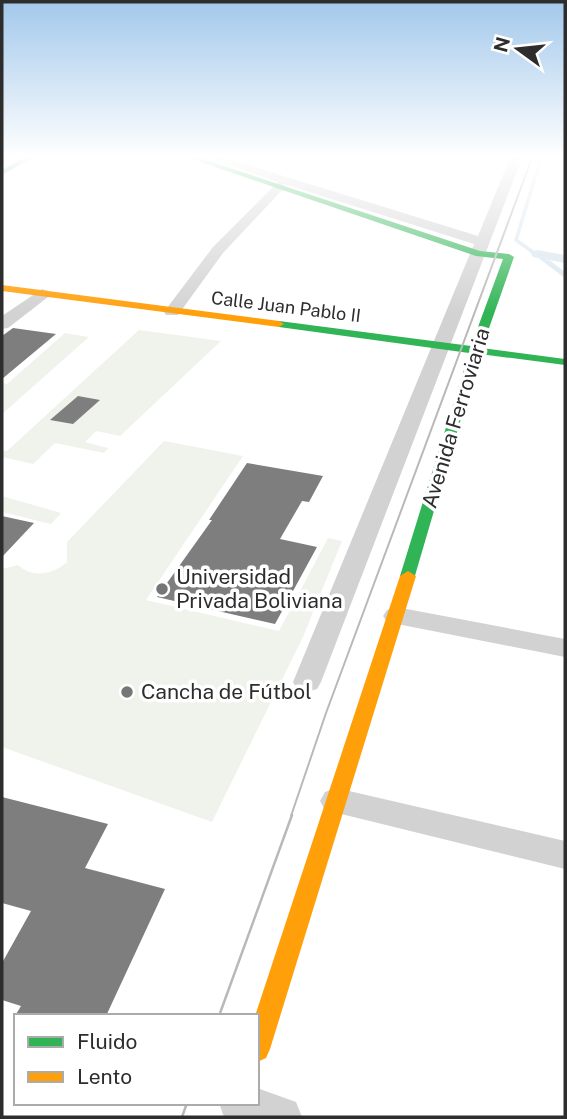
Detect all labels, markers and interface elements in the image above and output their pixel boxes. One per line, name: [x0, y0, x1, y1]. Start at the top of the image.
north arrow: [483, 14, 553, 84]
text: N: [489, 35, 514, 55]
street label: Calle Juan Pablo II: [210, 287, 362, 326]
street label: Avenida Ferroviaria: [416, 325, 495, 511]
place label: Universidad Privada Boliviana: [176, 564, 343, 613]
marker: Universidad Privada Boliviana: [154, 581, 170, 597]
place label: Cancha de Fútbol: [141, 679, 312, 704]
marker: Cancha de Fútbol: [119, 684, 135, 700]
legend: [14, 1014, 259, 1105]
text: Fluido: [77, 1029, 137, 1054]
text: Lento: [77, 1064, 132, 1089]

